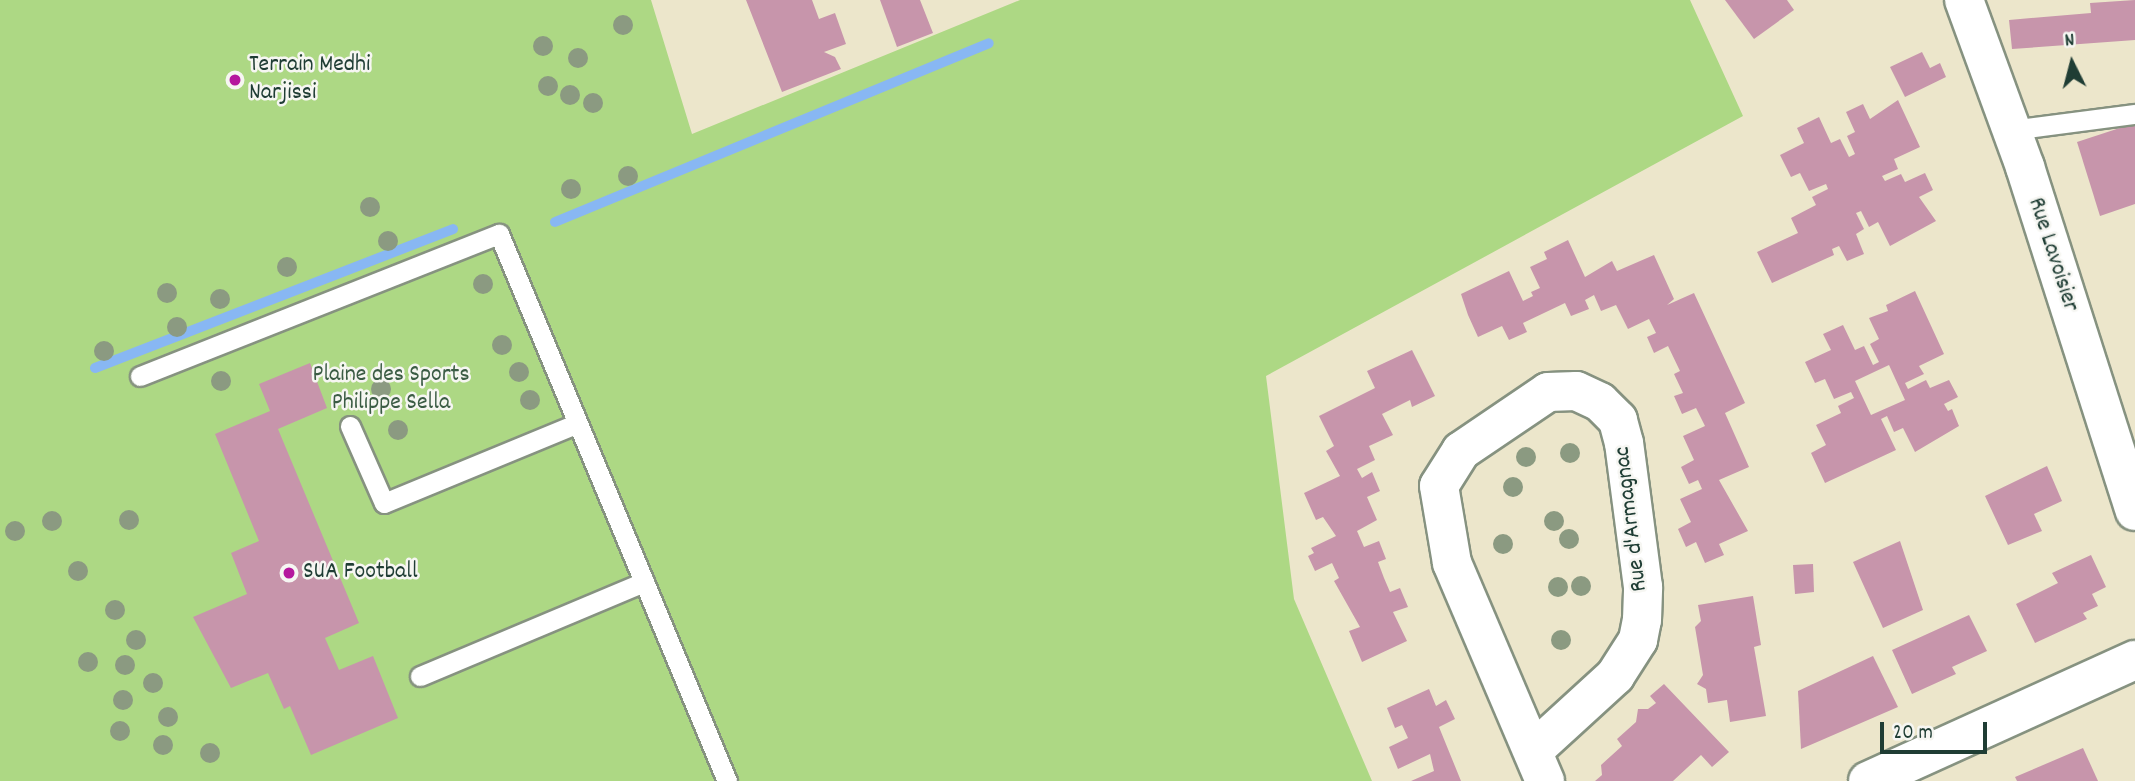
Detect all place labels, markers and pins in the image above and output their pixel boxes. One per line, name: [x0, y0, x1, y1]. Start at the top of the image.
place label: Terrain Medhi Narjissi: [249, 52, 370, 108]
marker: Terrain Medhi Narjissi: [227, 72, 243, 88]
place label: SUA Football: [303, 559, 418, 587]
marker: SUA Football: [281, 565, 297, 581]

